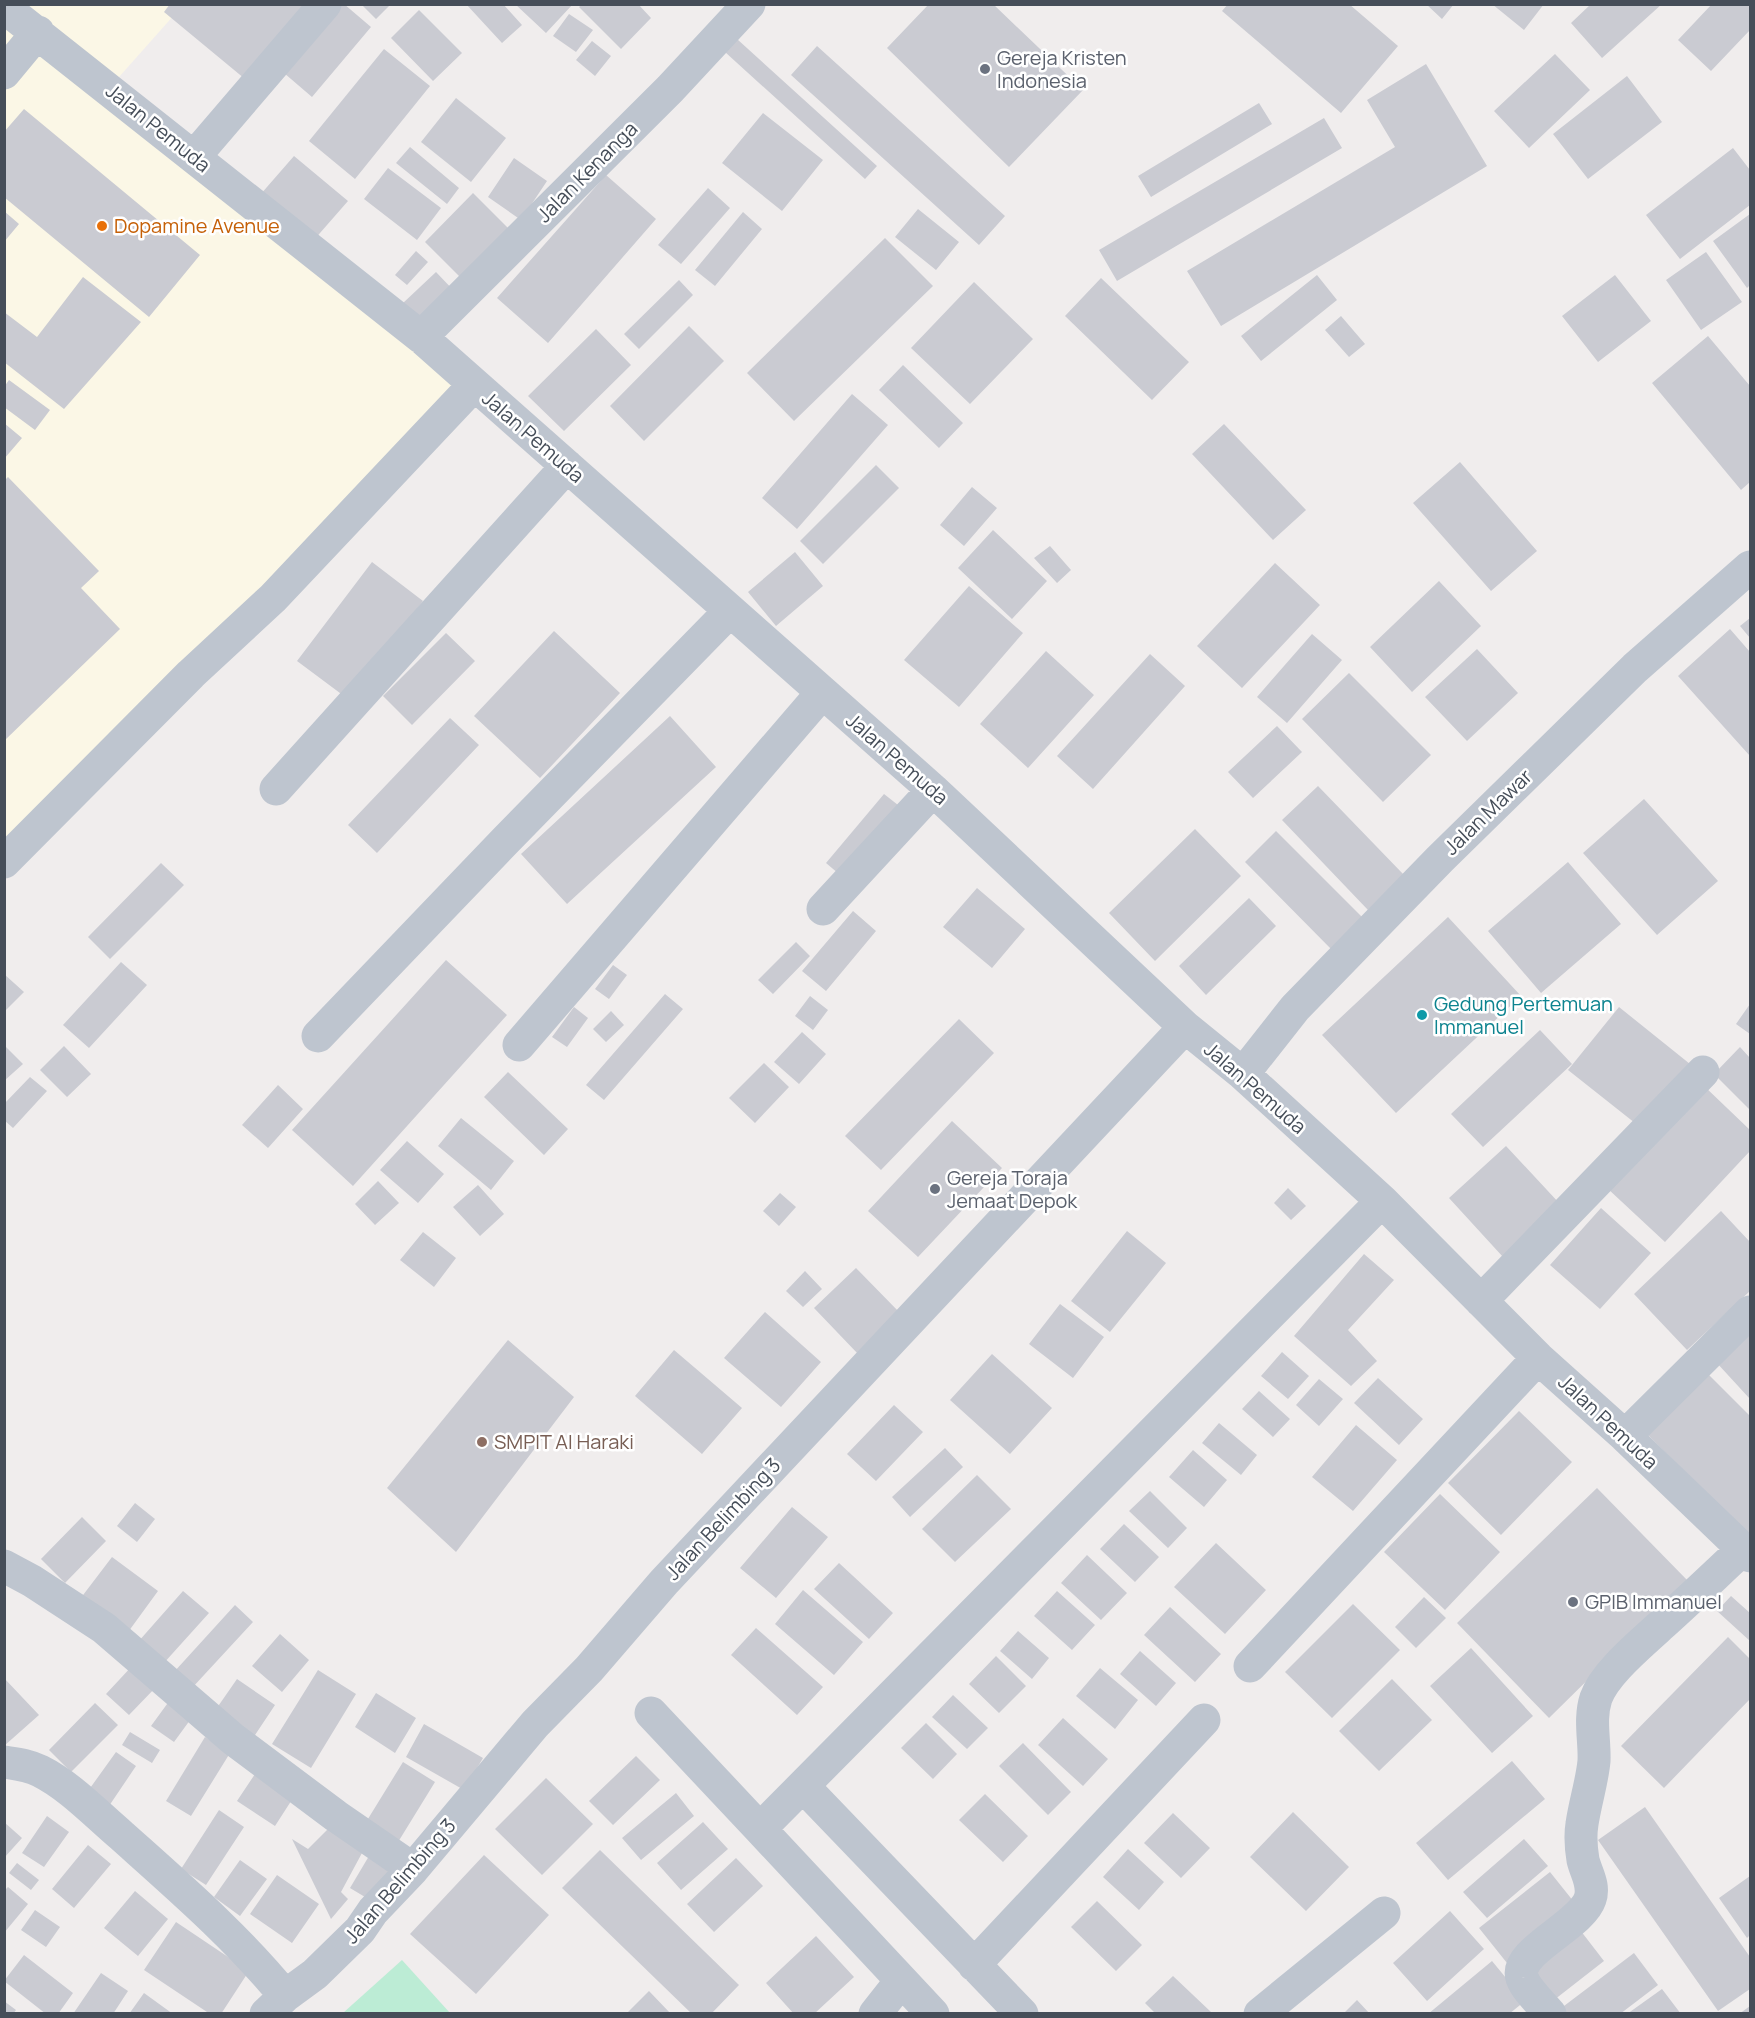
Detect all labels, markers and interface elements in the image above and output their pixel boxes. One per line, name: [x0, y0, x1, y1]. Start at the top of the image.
place label: Gereja Kristen Indonesia: [997, 44, 1127, 94]
marker: Gereja Kristen Indonesia: [978, 62, 992, 76]
street label: Jalan Pemuda: [100, 77, 216, 178]
street label: Jalan Kenanga: [530, 115, 643, 228]
place label: Dopamine Avenue: [114, 212, 280, 239]
marker: Dopamine Avenue: [95, 219, 109, 233]
street label: Jalan Pemuda: [476, 385, 590, 489]
street label: Jalan Pemuda: [840, 707, 954, 811]
street label: Jalan Mawar: [1438, 763, 1538, 860]
place label: Gedung Pertemuan Immanuel: [1434, 990, 1613, 1040]
marker: Gedung Pertemuan Immanuel: [1415, 1008, 1429, 1022]
street label: Jalan Pemuda: [1198, 1036, 1312, 1140]
place label: Gereja Toraja Jemaat Depok: [947, 1164, 1078, 1214]
marker: Gereja Toraja Jemaat Depok: [928, 1182, 942, 1196]
street label: Jalan Pemuda: [1553, 1368, 1664, 1475]
place label: SMPIT Al Haraki: [494, 1428, 634, 1455]
marker: SMPIT Al Haraki: [475, 1435, 489, 1449]
street label: Jalan Belimbing 3: [659, 1452, 786, 1585]
place label: GPIB Immanuel: [1585, 1588, 1722, 1615]
marker: GPIB Immanuel: [1566, 1595, 1580, 1609]
street label: Jalan Belimbing 3: [338, 1812, 462, 1949]

